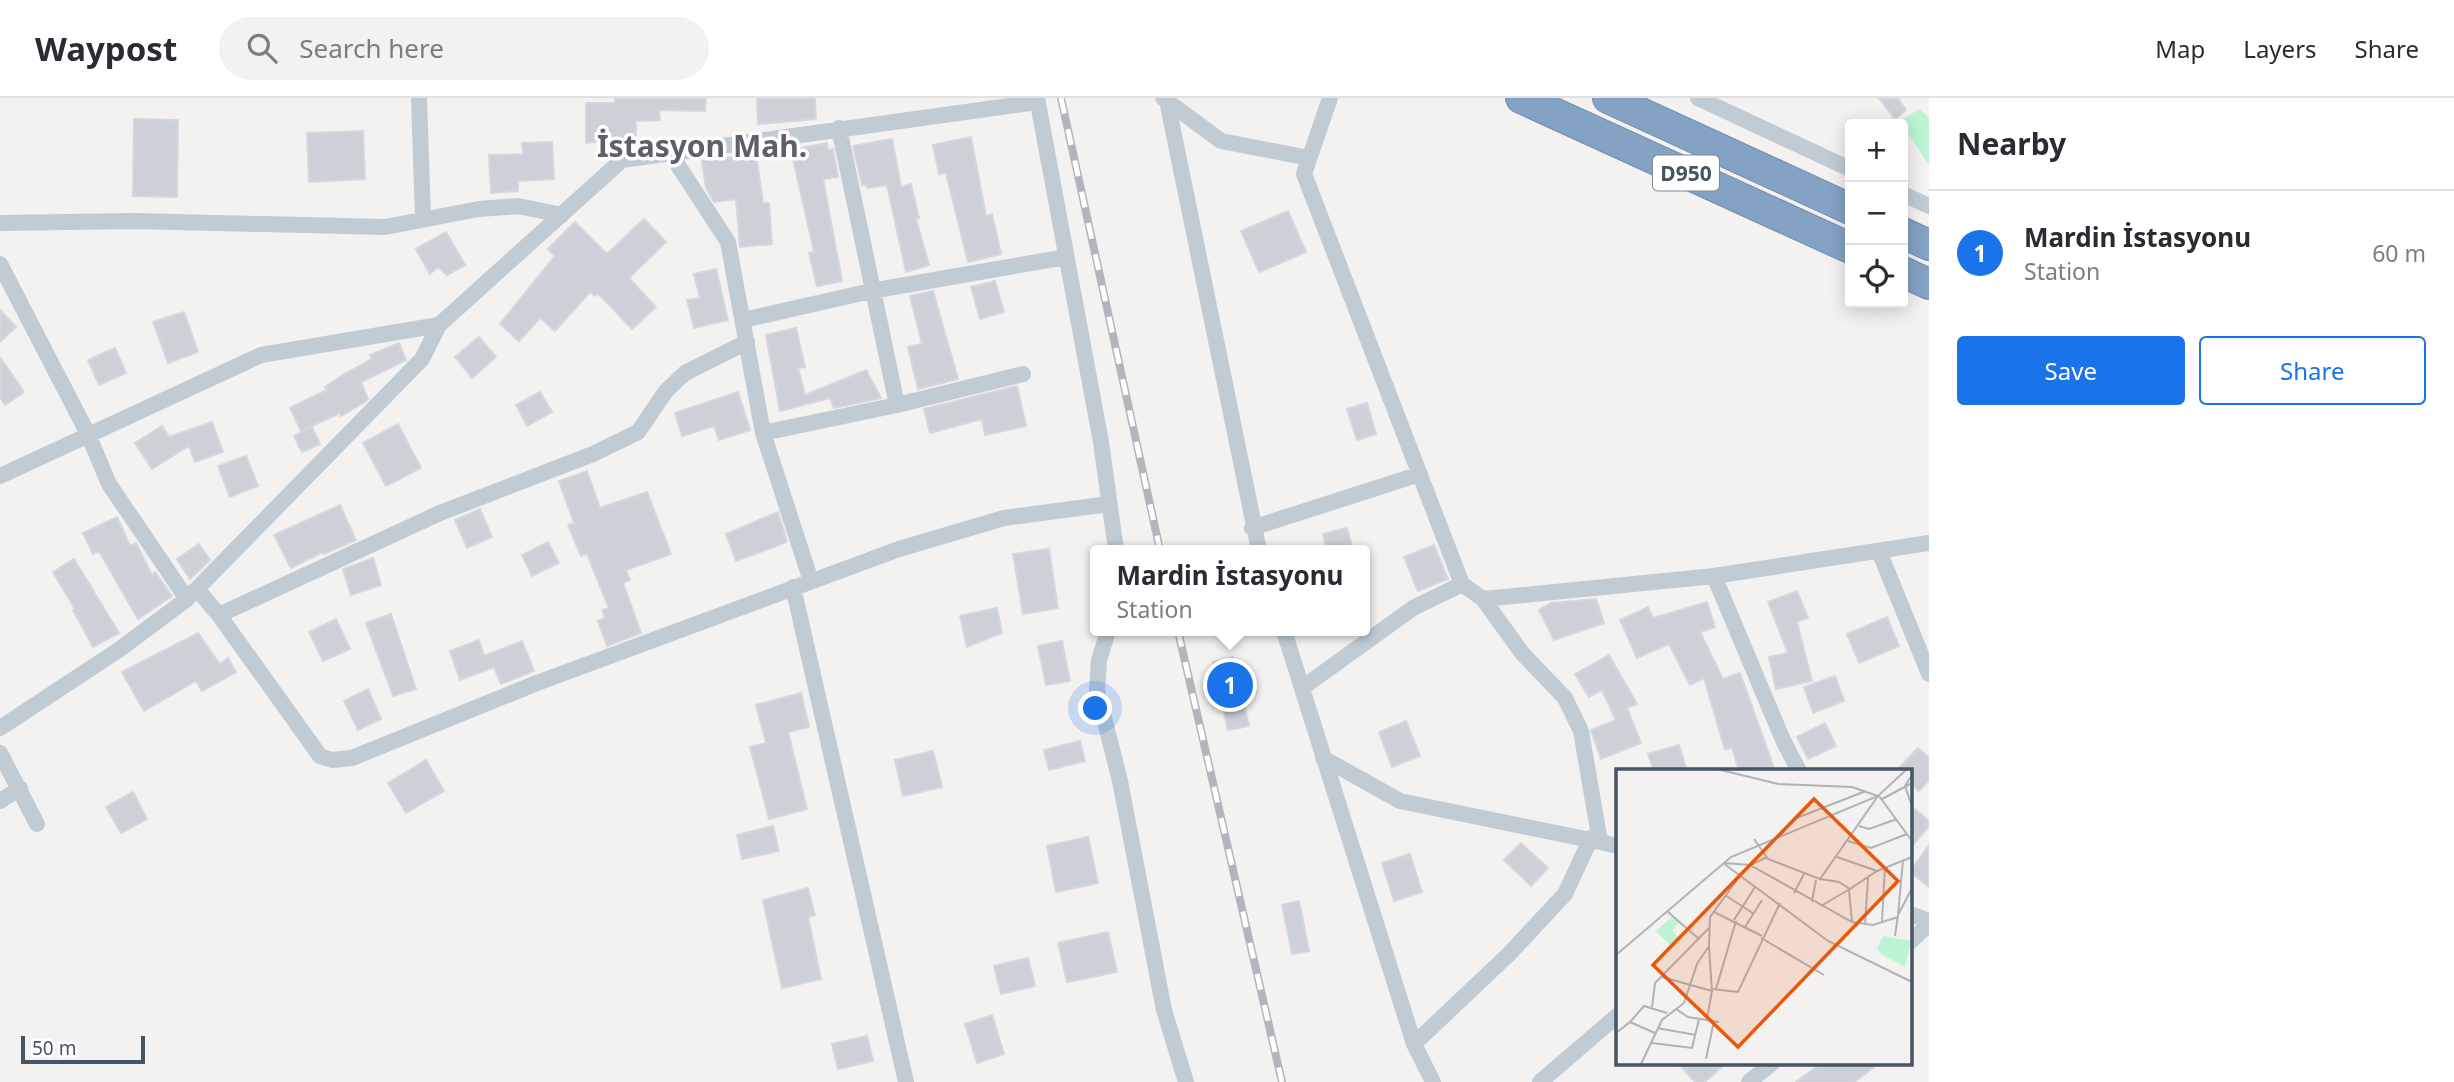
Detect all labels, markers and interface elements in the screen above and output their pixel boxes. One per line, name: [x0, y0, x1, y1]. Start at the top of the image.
search box: [219, 17, 709, 80]
text: Waypost: [35, 26, 177, 71]
icon: search: [243, 29, 281, 67]
text: Search here: [299, 30, 444, 66]
text: Map: [2155, 32, 2205, 65]
text: Layers: [2243, 32, 2317, 65]
text: Share: [2355, 32, 2419, 65]
map controls: [1845, 119, 1908, 308]
button: +: [1845, 119, 1908, 182]
text: Nearby: [1957, 123, 2066, 164]
district label: İstasyon Mah.: [597, 125, 807, 166]
road number: D950: [1653, 155, 1719, 190]
button: −: [1845, 182, 1908, 245]
text: Mardin İstasyonu: [2024, 219, 2251, 255]
text: 1: [1973, 237, 1987, 269]
text: 60 m: [2372, 237, 2426, 269]
button: locate: [1845, 245, 1908, 308]
text: Station: [2024, 255, 2100, 287]
button: Save: [1957, 336, 2185, 405]
button: Share: [2199, 336, 2426, 405]
popup: [1090, 545, 1370, 636]
text: Mardin İstasyonu: [1116, 557, 1344, 593]
text: Station: [1116, 593, 1193, 625]
pin: 1: [1207, 659, 1253, 711]
your location: [1078, 691, 1112, 725]
inset map: [1616, 769, 1912, 1065]
scale bar: [21, 1033, 145, 1065]
text: 50 m: [32, 1035, 76, 1061]

